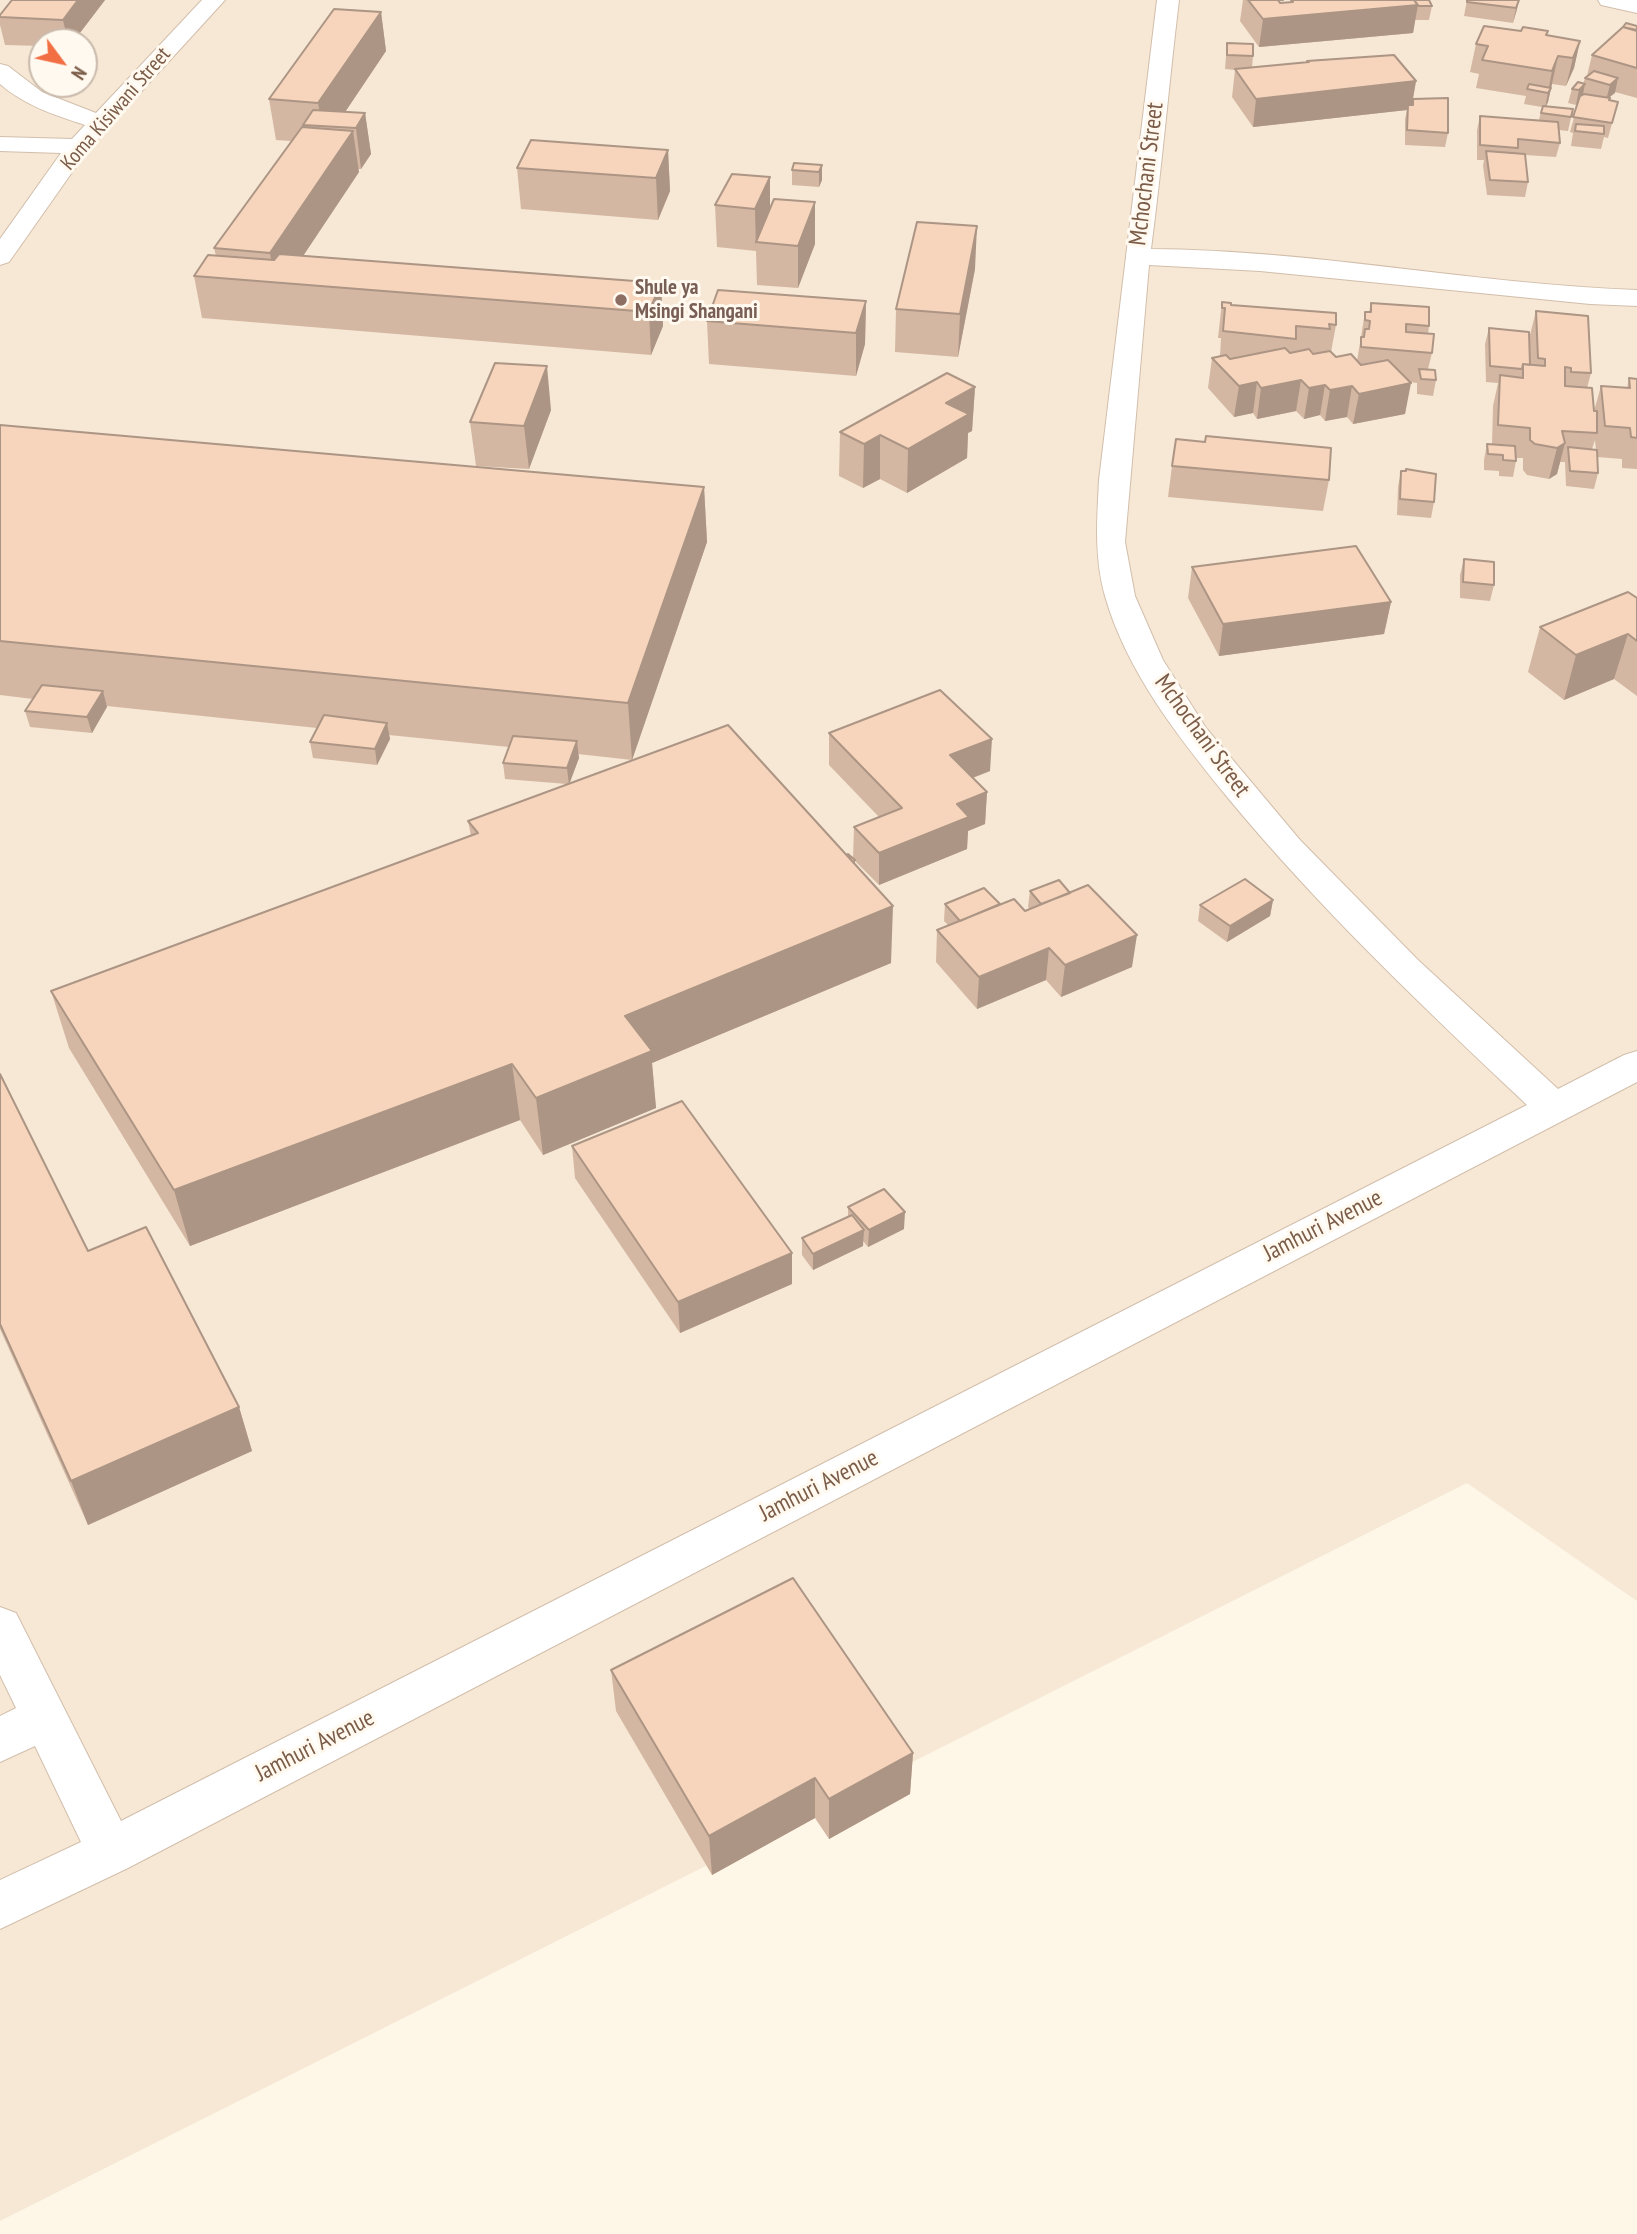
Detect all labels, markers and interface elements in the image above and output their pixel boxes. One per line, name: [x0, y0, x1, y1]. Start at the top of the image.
north arrow: [28, 28, 98, 98]
street label: Koma Kisiwani Street: [56, 43, 176, 175]
text: N: [66, 63, 92, 84]
street label: Mchochani Street: [1124, 101, 1170, 247]
place label: Shule ya Msingi Shangani: [635, 275, 758, 325]
marker: Shule ya Msingi Shangani: [613, 292, 629, 308]
street label: Mchochani Street: [1148, 669, 1256, 803]
street label: Jamhuri Avenue: [1259, 1184, 1387, 1268]
street label: Jamhuri Avenue: [755, 1444, 883, 1528]
street label: Jamhuri Avenue: [251, 1704, 379, 1788]

